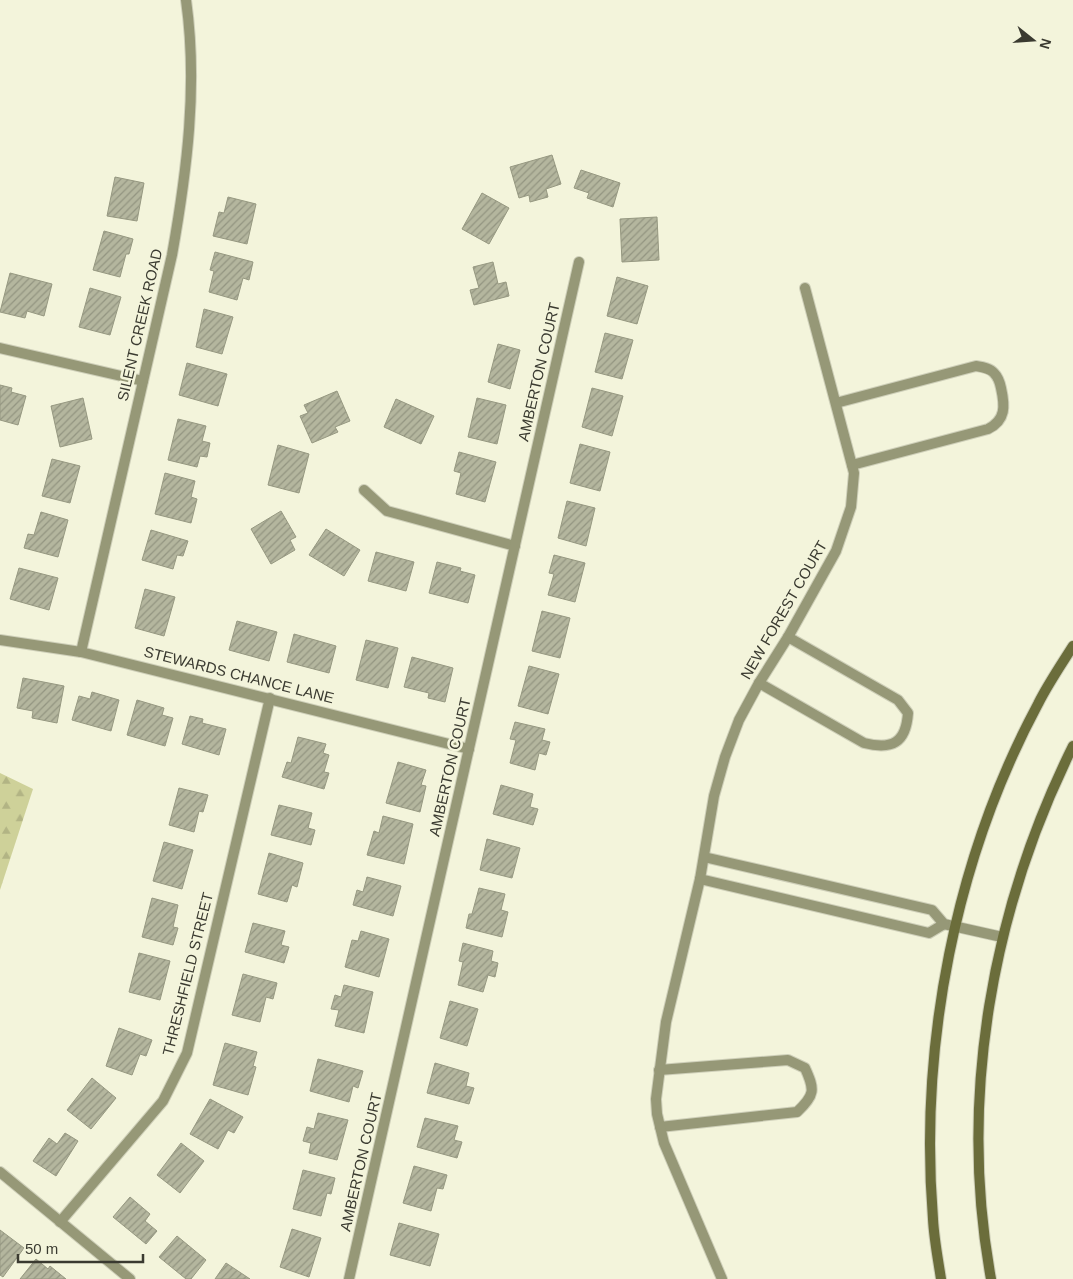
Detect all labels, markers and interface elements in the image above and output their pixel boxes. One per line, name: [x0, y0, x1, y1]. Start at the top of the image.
north arrow: [1008, 15, 1058, 65]
text: N: [1036, 37, 1055, 51]
street label: SILENT CREEK ROAD: [114, 247, 165, 403]
street label: AMBERTON COURT: [514, 301, 563, 443]
street label: NEW FOREST COURT: [737, 538, 830, 682]
street label: STEWARDS CHANCE LANE: [142, 643, 336, 706]
street label: AMBERTON COURT: [425, 696, 474, 838]
street label: THRESHFIELD STREET: [159, 891, 216, 1057]
street label: AMBERTON COURT: [336, 1091, 385, 1233]
scale bar: [18, 1232, 142, 1264]
text: 50 m: [25, 1240, 58, 1257]

